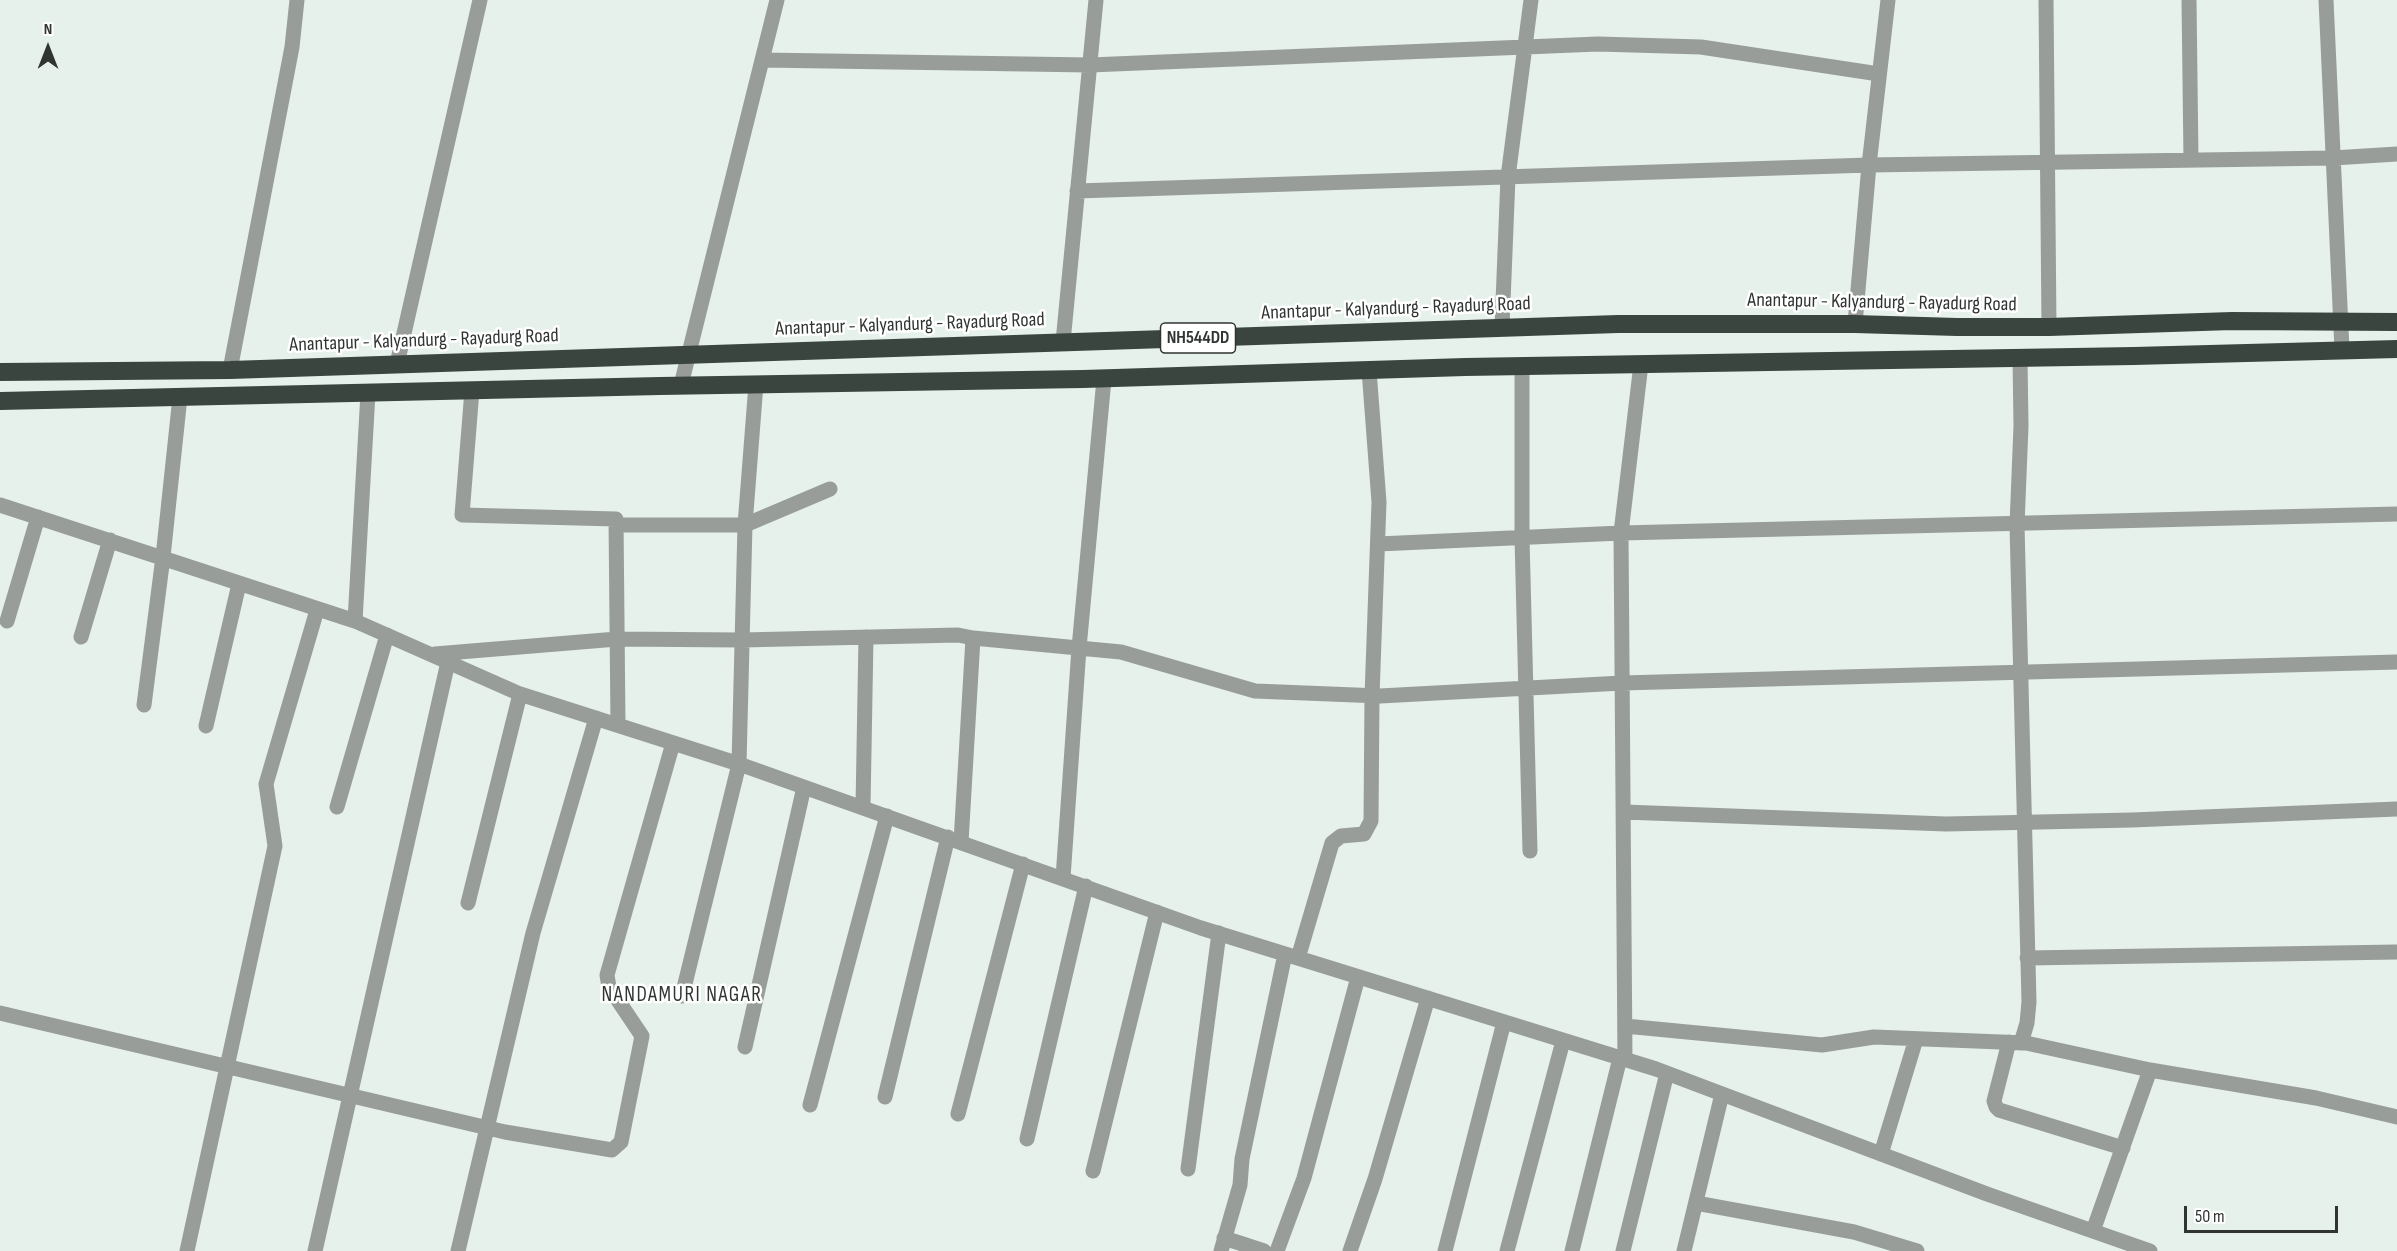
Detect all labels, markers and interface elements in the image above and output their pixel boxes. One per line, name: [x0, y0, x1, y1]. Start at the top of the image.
north arrow: [18, 18, 78, 78]
text: N: [44, 20, 52, 39]
street label: Anantapur - Kalyandurg - Rayadurg Road: [1747, 289, 2017, 317]
street label: Anantapur - Kalyandurg - Rayadurg Road: [1261, 292, 1531, 326]
street label: Anantapur - Kalyandurg - Rayadurg Road: [775, 308, 1045, 342]
road number: NH544DD: [1160, 323, 1236, 353]
street label: Anantapur - Kalyandurg - Rayadurg Road: [289, 324, 559, 358]
district label: NANDAMURI NAGAR: [602, 983, 762, 1009]
scale bar: [2187, 1194, 2342, 1232]
text: 50 m: [2195, 1206, 2225, 1227]

